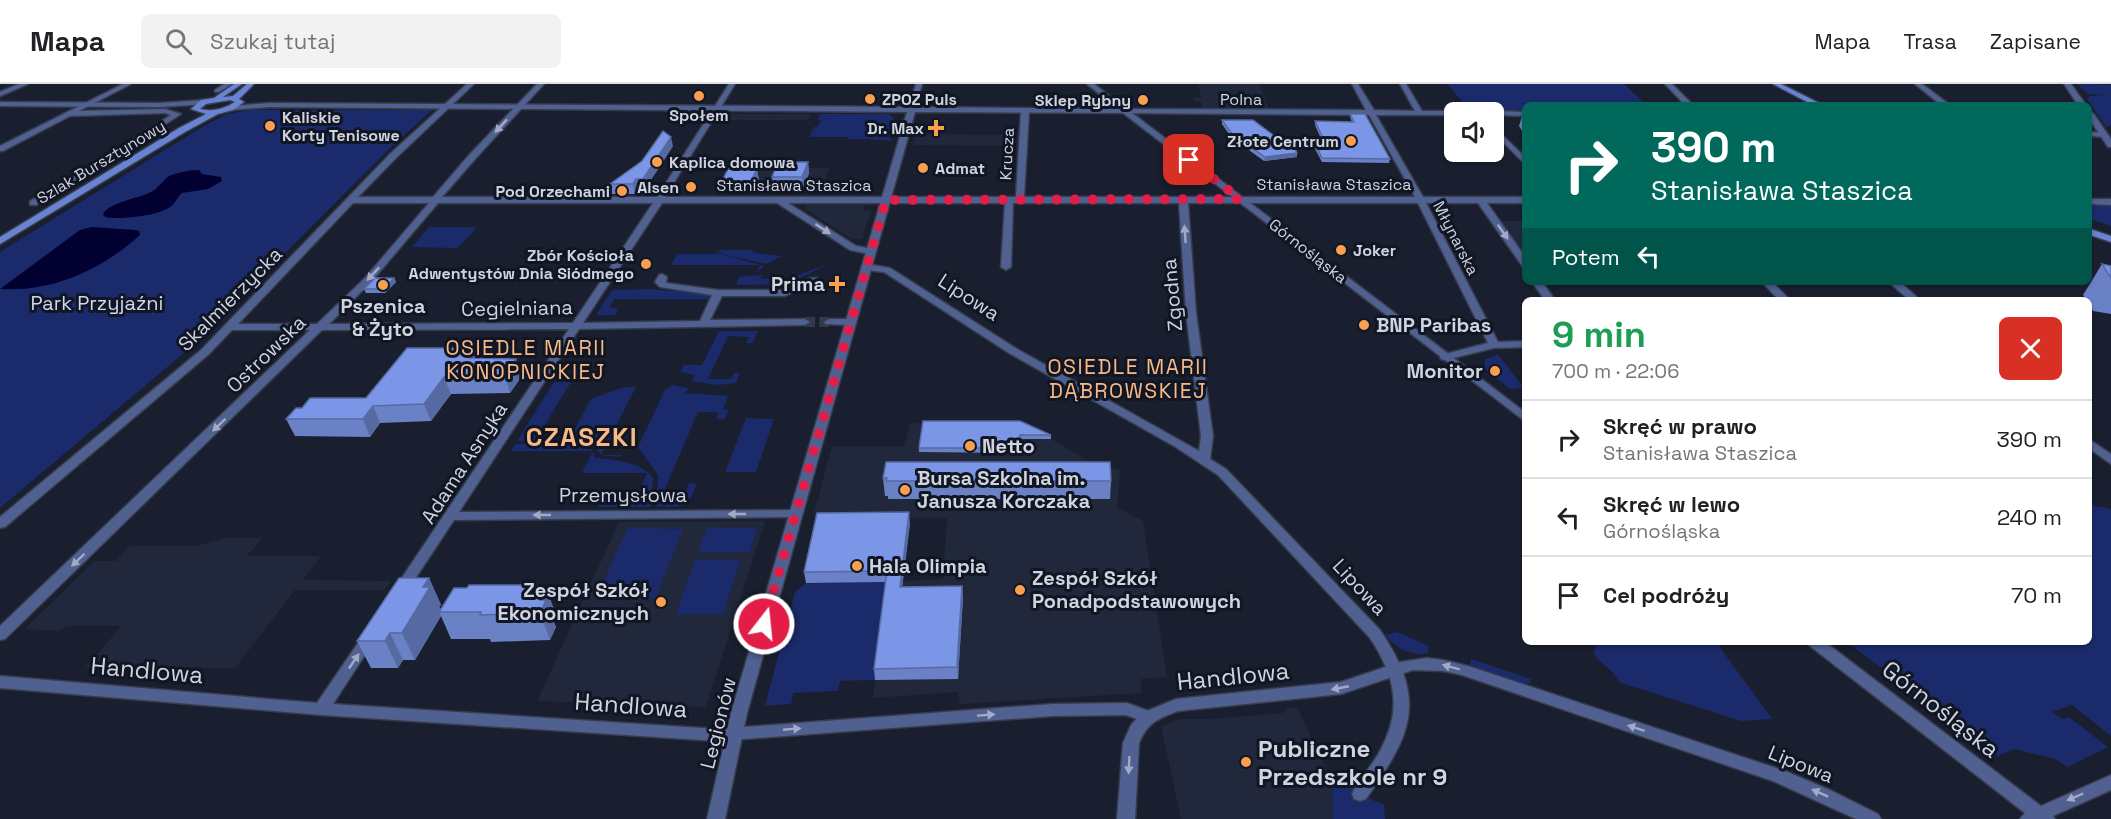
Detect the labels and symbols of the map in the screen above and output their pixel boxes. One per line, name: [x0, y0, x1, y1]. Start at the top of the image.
marker: Społem: [692, 89, 706, 103]
place label: ZPOZ Puls: [882, 89, 957, 110]
street label: Polna: [1220, 89, 1262, 110]
place label: Sklep Rybny: [1035, 90, 1131, 111]
marker: ZPOZ Puls: [863, 92, 877, 106]
marker: Sklep Rybny: [1136, 93, 1150, 107]
place label: Społem: [669, 105, 729, 126]
place label: Kaliskie Korty Tenisowe: [282, 107, 400, 146]
street label: Szlak Bursztynowy: [33, 115, 169, 209]
place label: Dr. Max: [867, 118, 925, 139]
marker: Kaliskie Korty Tenisowe: [263, 119, 277, 133]
one-way arrow: [494, 119, 508, 133]
marker: Dr. Max: [929, 121, 943, 135]
street label: Krucza: [995, 127, 1019, 181]
place label: Złote Centrum: [1227, 131, 1339, 152]
pin: [1163, 134, 1214, 185]
marker: Złote Centrum: [1344, 134, 1358, 148]
place label: Kaplica domowa: [669, 152, 795, 173]
marker: Kaplica domowa: [650, 155, 664, 169]
place label: Admat: [935, 158, 985, 179]
marker: Admat: [916, 161, 930, 175]
street label: Stanisława Staszica: [1256, 174, 1412, 195]
street label: Stanisława Staszica: [716, 175, 872, 196]
place label: Alsen: [637, 177, 679, 198]
marker: Alsen: [684, 180, 698, 194]
place label: Pod Orzechami: [496, 181, 610, 202]
marker: Pod Orzechami: [615, 184, 629, 198]
street label: Młynarska: [1428, 197, 1484, 279]
street label: Górnośląska: [1265, 214, 1351, 288]
one-way arrow: [815, 223, 831, 234]
one-way arrow: [1181, 224, 1190, 243]
one-way arrow: [1497, 224, 1509, 240]
place label: Joker: [1353, 240, 1396, 261]
street label: Skalmierzycka: [172, 241, 288, 357]
marker: Joker: [1334, 243, 1348, 257]
place label: Zbór Kościoła Adwentystów Dnia Siódmego: [409, 245, 634, 284]
marker: Zbór Kościoła Adwentystów Dnia Siódmego: [639, 257, 653, 271]
street label: Zgodna: [1156, 257, 1188, 333]
one-way arrow: [366, 266, 380, 281]
street label: Lipowa: [933, 268, 1005, 326]
place label: Prima: [771, 271, 825, 297]
marker: Prima: [830, 277, 844, 291]
marker: Pszenica & Żyto: [376, 278, 390, 292]
park label: Park Przyjaźni: [31, 290, 163, 316]
place label: Pszenica & Żyto: [340, 293, 426, 342]
street label: Cegielniana: [461, 294, 573, 322]
street label: Ostrowska: [221, 310, 311, 398]
place label: BNP Paribas: [1376, 312, 1491, 338]
marker: BNP Paribas: [1357, 318, 1371, 332]
district label: OSIEDLE MARII KONOPNICKIEJ: [446, 334, 606, 385]
district label: OSIEDLE MARII DĄBROWSKIEJ: [1048, 353, 1208, 404]
place label: Monitor: [1407, 358, 1483, 384]
marker: Monitor: [1488, 364, 1502, 378]
street label: Adama Asnyka: [415, 397, 513, 529]
one-way arrow: [212, 417, 226, 431]
district label: CZASZKI: [526, 420, 638, 454]
place label: Netto: [982, 433, 1035, 459]
marker: Netto: [963, 439, 977, 453]
place label: Bursa Szkolna im. Janusza Korczaka: [917, 465, 1091, 514]
street label: Przemysłowa: [559, 482, 687, 508]
marker: Bursa Szkolna im. Janusza Korczaka: [898, 483, 912, 497]
one-way arrow: [727, 509, 746, 519]
one-way arrow: [532, 510, 551, 520]
one-way arrow: [71, 553, 86, 567]
place label: Hala Olimpia: [869, 553, 987, 579]
street label: Lipowa: [1327, 553, 1393, 621]
marker: Hala Olimpia: [850, 559, 864, 573]
place label: Zespół Szkół Ponadpodstawowych: [1032, 565, 1241, 614]
place label: Zespół Szkół Ekonomicznych: [498, 577, 650, 626]
marker: Zespół Szkół Ponadpodstawowych: [1013, 583, 1027, 597]
position arrow: [732, 592, 796, 656]
marker: Zespół Szkół Ekonomicznych: [654, 595, 668, 609]
street label: Handlowa: [89, 650, 205, 690]
one-way arrow: [348, 653, 359, 669]
street label: Górnośląska: [1876, 654, 2006, 765]
street label: Handlowa: [1175, 655, 1291, 697]
one-way arrow: [1442, 662, 1460, 671]
street label: Legionów: [694, 675, 742, 771]
one-way arrow: [1330, 684, 1349, 693]
street label: Handlowa: [574, 686, 689, 724]
one-way arrow: [977, 710, 996, 720]
one-way arrow: [1627, 723, 1645, 732]
one-way arrow: [782, 724, 801, 734]
place label: Publiczne Przedszkole nr 9: [1258, 733, 1447, 792]
street label: Lipowa: [1765, 739, 1837, 789]
marker: Publiczne Przedszkole nr 9: [1239, 755, 1253, 769]
one-way arrow: [1124, 756, 1133, 775]
one-way arrow: [1810, 788, 1828, 798]
one-way arrow: [2066, 793, 2083, 802]

